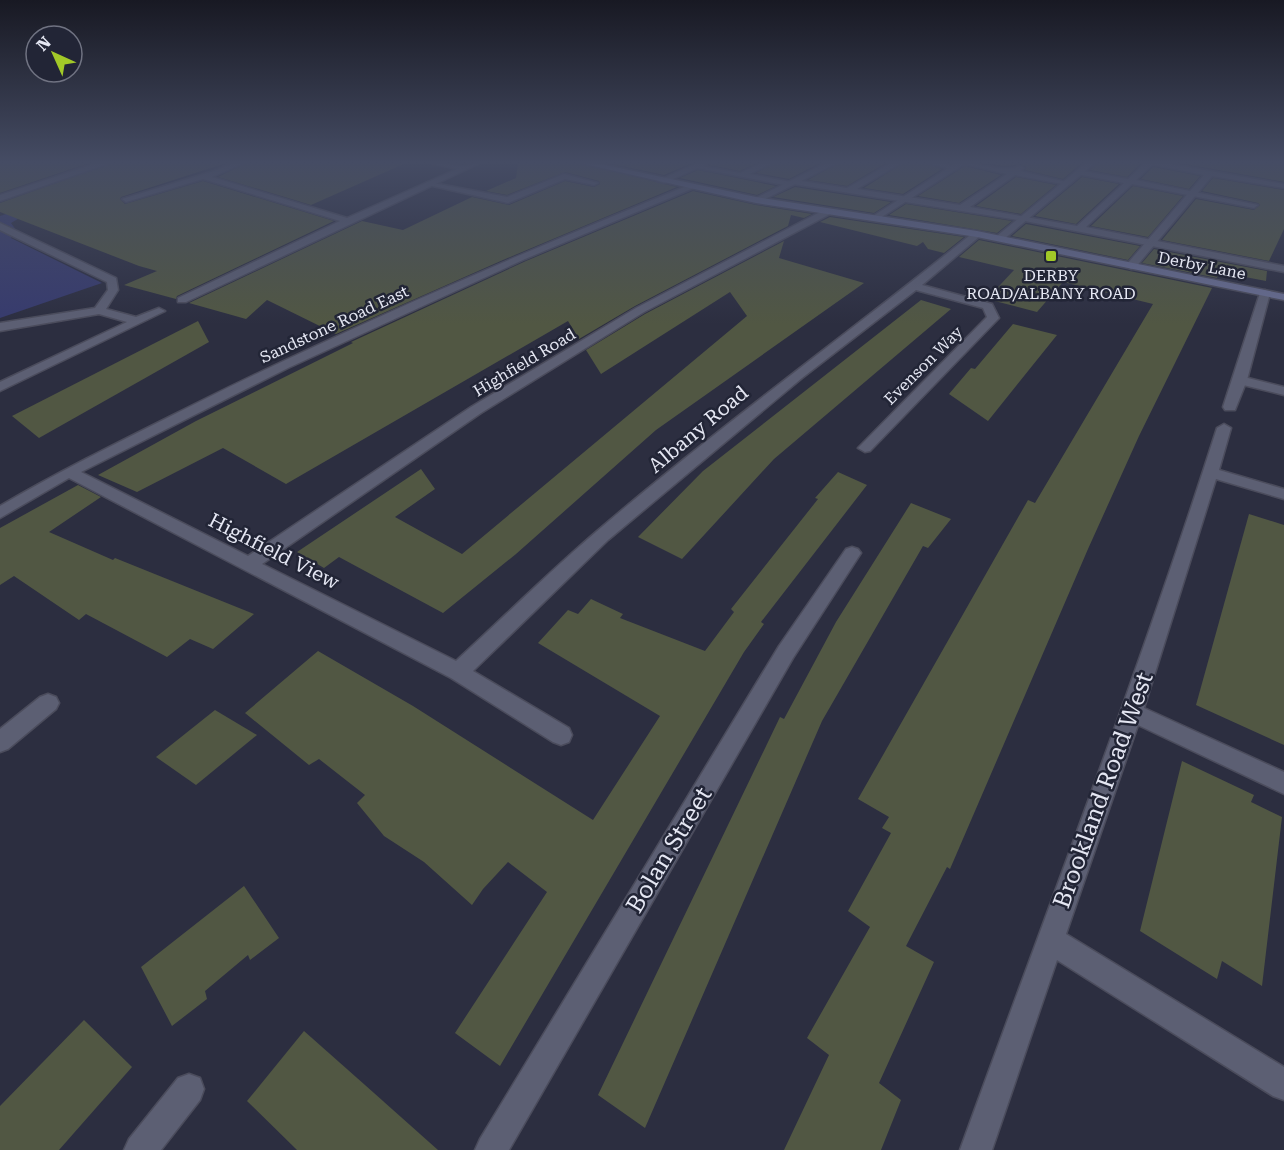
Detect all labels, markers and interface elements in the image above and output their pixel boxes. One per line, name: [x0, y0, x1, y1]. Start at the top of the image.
north arrow: [24, 24, 84, 84]
text: N: [33, 33, 55, 55]
street label: Derby Lane: [1156, 248, 1248, 283]
marker: DERBY ROAD/ALBANY ROAD: [1044, 249, 1058, 263]
place label: DERBY ROAD/ALBANY ROAD: [966, 266, 1136, 303]
street label: Sandstone Road East: [257, 282, 411, 367]
street label: Evenson Way: [880, 322, 967, 409]
street label: Highfield Road: [470, 324, 579, 400]
street label: Albany Road: [643, 380, 753, 478]
street label: Highfield View: [205, 508, 344, 594]
street label: Brookland Road West: [1047, 668, 1159, 912]
street label: Bolan Street: [621, 782, 718, 918]

